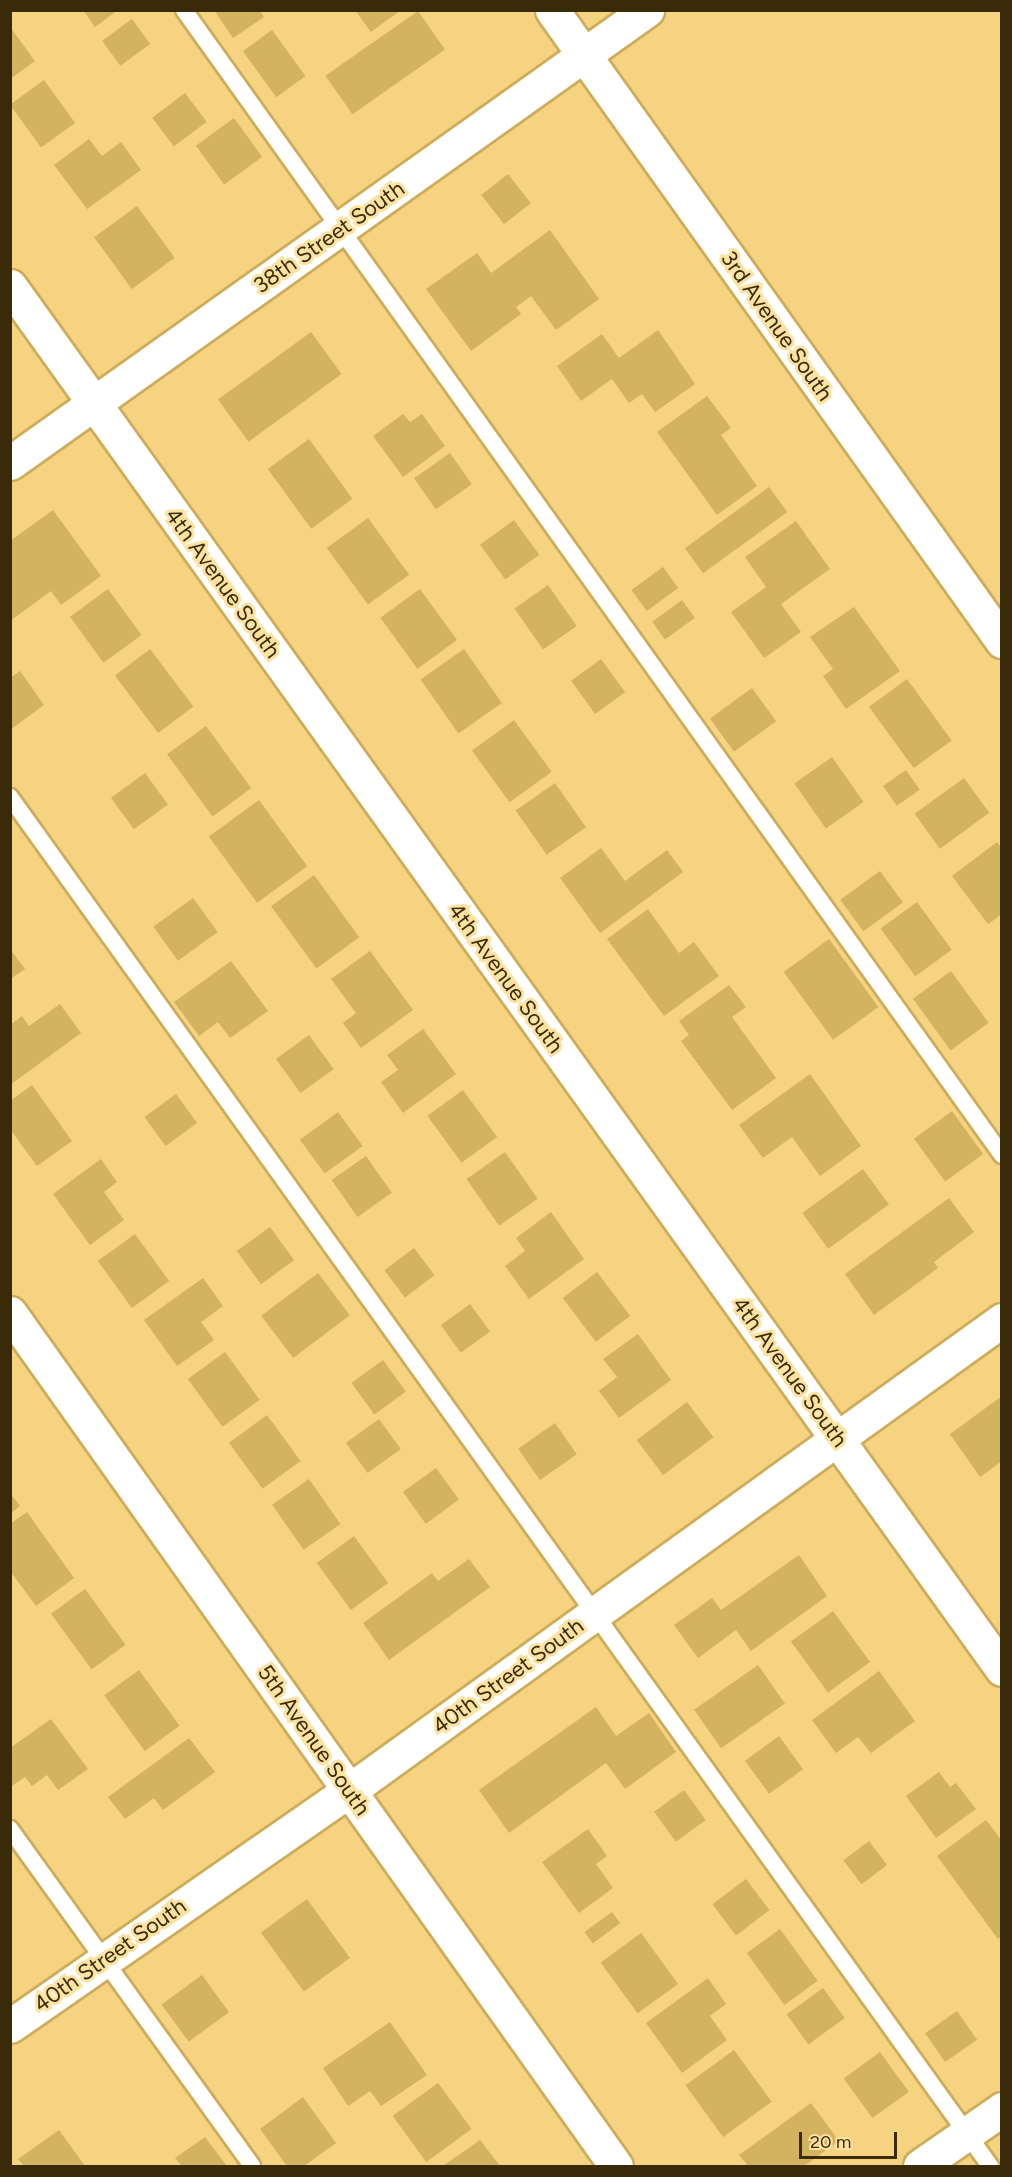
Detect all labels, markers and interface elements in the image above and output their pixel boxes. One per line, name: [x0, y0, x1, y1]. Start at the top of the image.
street label: 38th Street South: [249, 175, 409, 299]
street label: 3rd Avenue South: [716, 246, 838, 406]
street label: 4th Avenue South: [160, 503, 286, 663]
street label: 4th Avenue South: [443, 898, 569, 1058]
street label: 4th Avenue South: [727, 1292, 853, 1452]
street label: 40th Street South: [427, 1612, 589, 1740]
street label: 5th Avenue South: [252, 1660, 376, 1820]
street label: 40th Street South: [29, 1893, 191, 2017]
scale bar: [802, 2120, 900, 2158]
text: 20 m: [810, 2131, 851, 2153]

